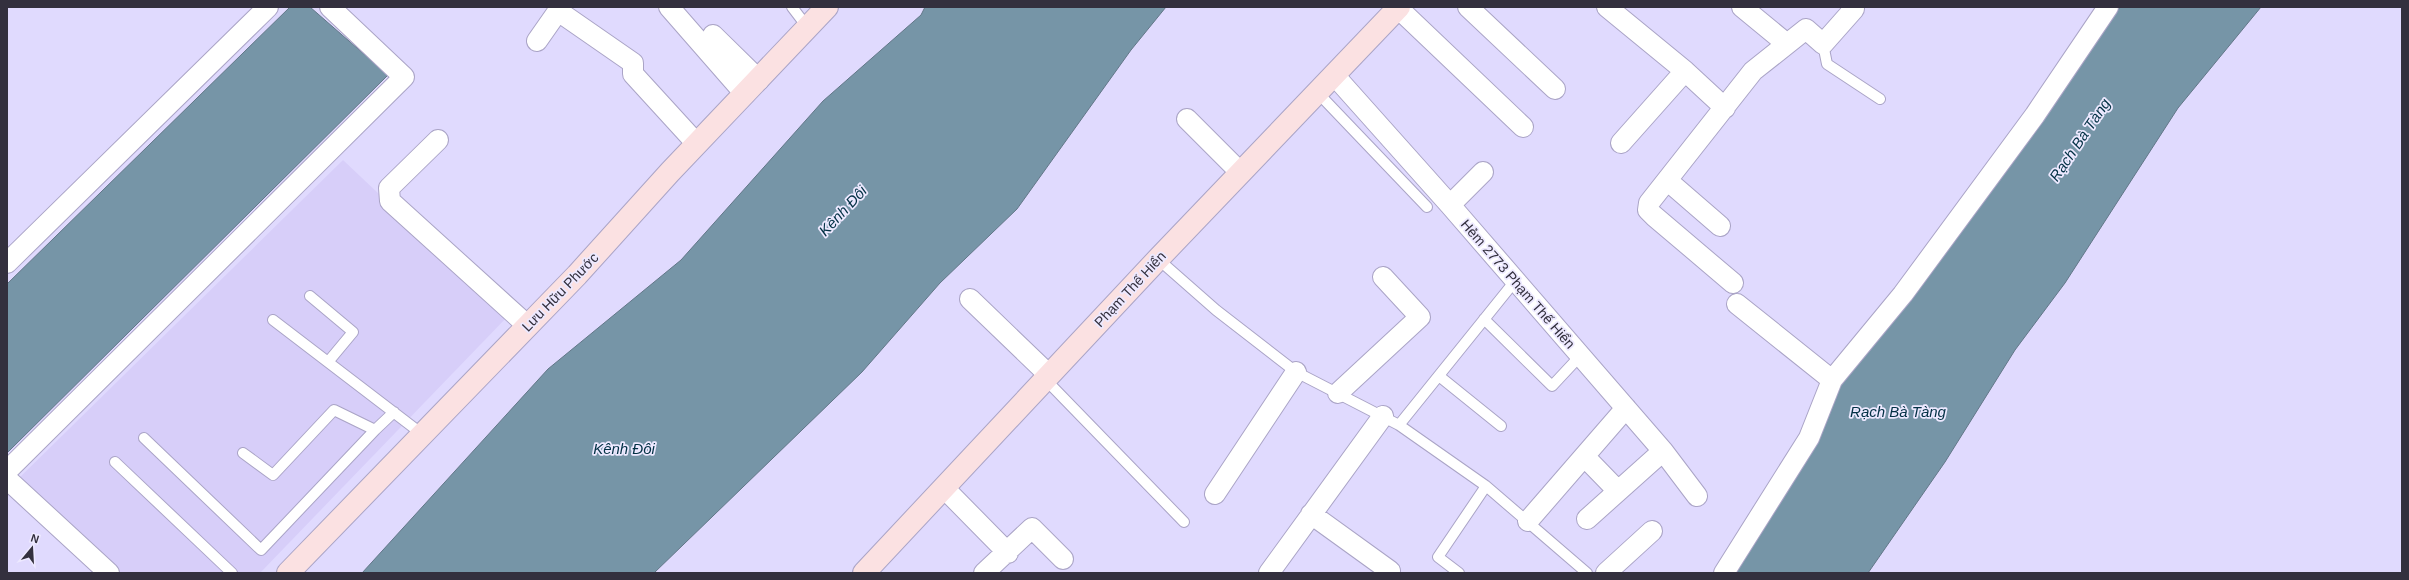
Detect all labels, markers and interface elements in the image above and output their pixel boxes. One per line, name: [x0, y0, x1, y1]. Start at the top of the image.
water label: Rạch Bà Tàng: [2046, 95, 2114, 184]
water label: Kênh Đôi: [815, 182, 870, 239]
street label: Hẻm 2773 Phạm Thế Hiển: [1458, 216, 1578, 352]
street label: Phạm Thế Hiển: [1091, 248, 1169, 330]
street label: Lưu Hữu Phước: [519, 250, 601, 334]
water label: Rạch Bà Tàng: [1850, 403, 1947, 420]
water label: Kênh Đôi: [593, 440, 656, 457]
north arrow: [12, 528, 52, 568]
text: N: [29, 532, 41, 545]

